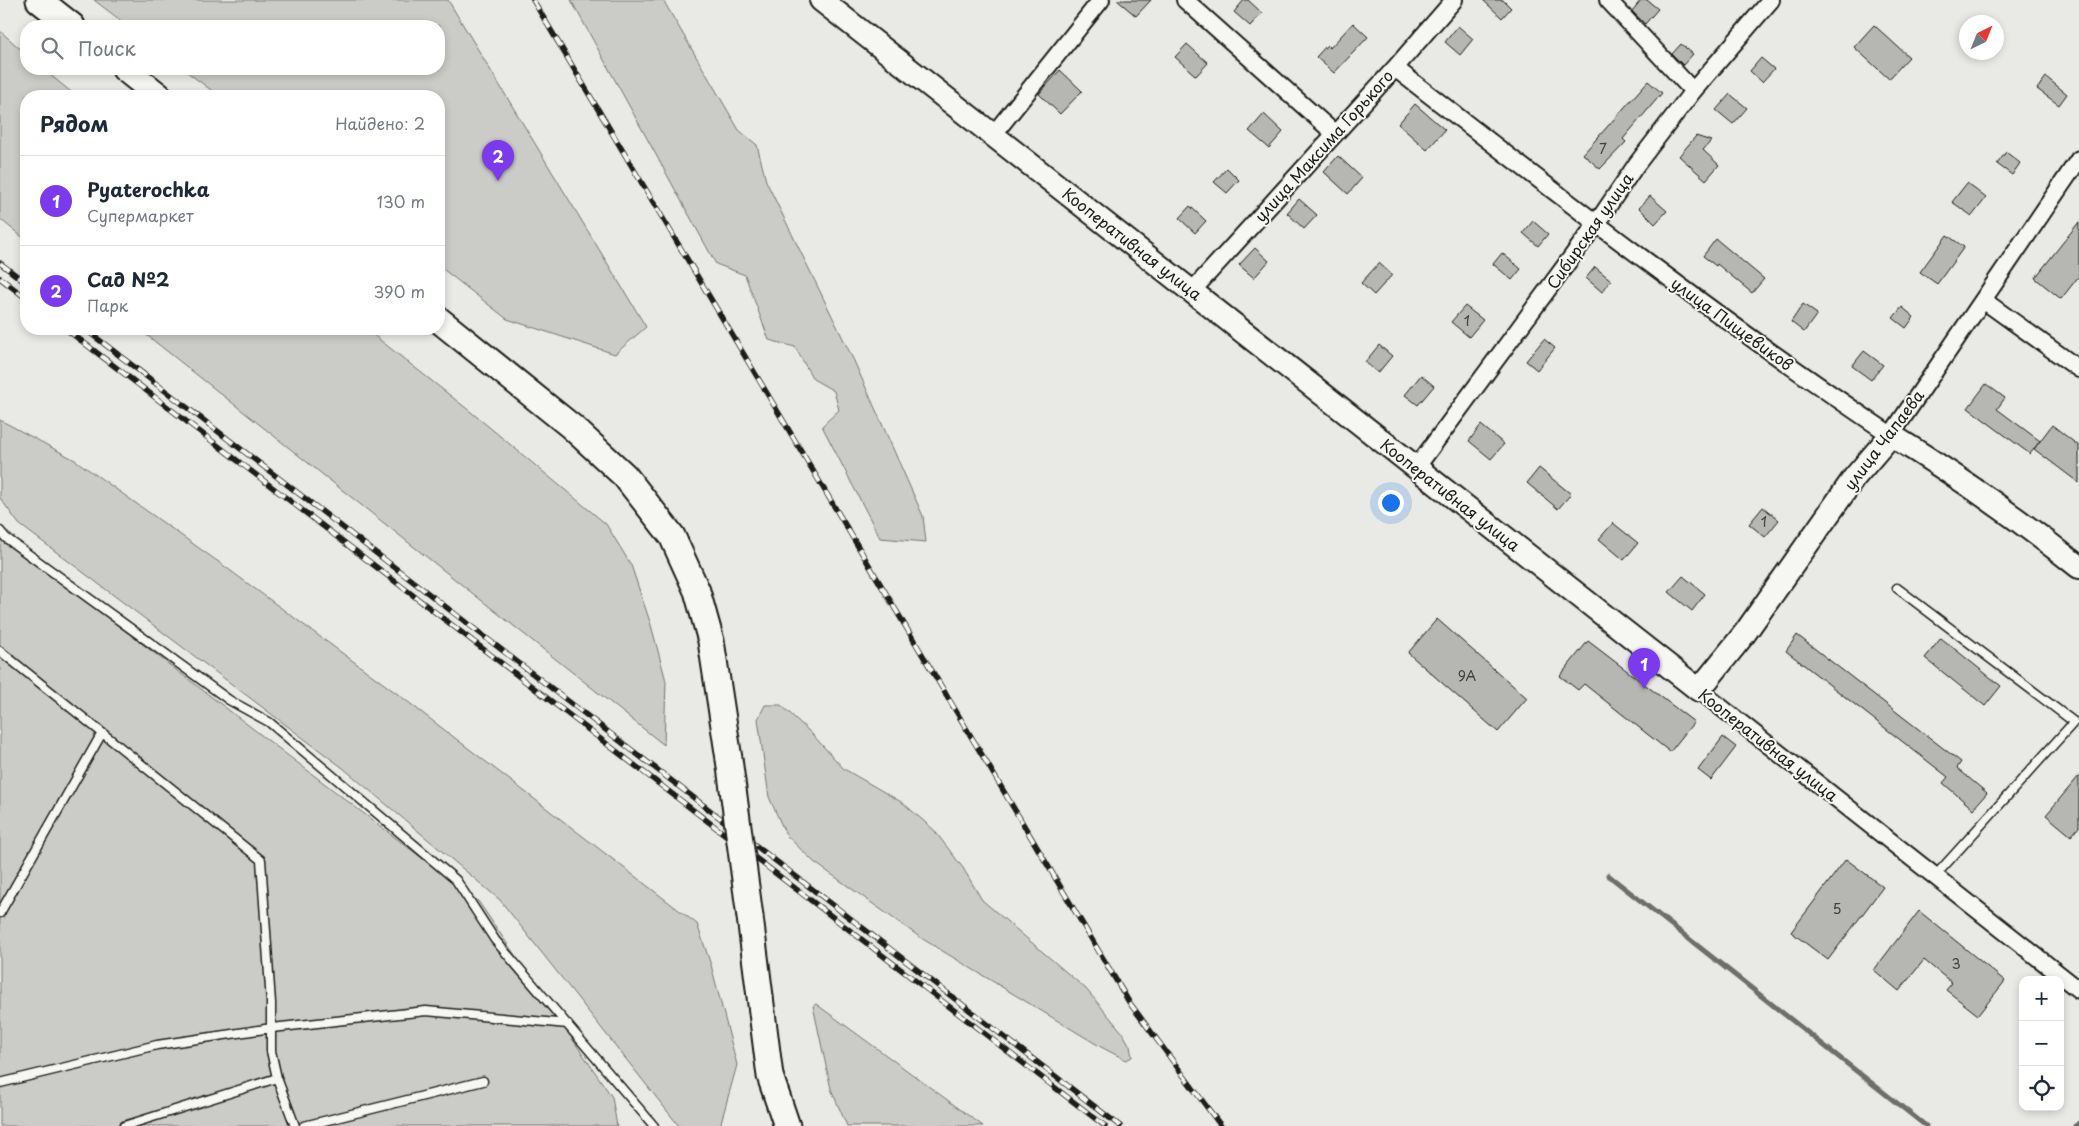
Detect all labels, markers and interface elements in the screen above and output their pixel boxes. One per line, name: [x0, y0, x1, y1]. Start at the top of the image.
north arrow: [1959, 15, 2004, 60]
search box: [20, 20, 445, 75]
icon: search: [38, 34, 66, 62]
text: Поиск: [78, 34, 136, 62]
street label: улица Максима Горького: [1248, 64, 1398, 227]
text: Рядом: [40, 107, 108, 139]
text: Найдено: 2: [335, 111, 425, 135]
house number: 7: [1599, 138, 1607, 159]
pin: 2: [482, 140, 514, 181]
street label: Сибирская улица: [1540, 167, 1638, 293]
text: Pyaterochka: [87, 175, 210, 203]
street label: Кооперативная улица: [1058, 181, 1208, 305]
text: 1: [52, 189, 60, 213]
text: 130 m: [377, 189, 425, 213]
text: Супермаркет: [87, 203, 194, 227]
text: Сад №2: [87, 265, 169, 293]
street label: улица Пищевиков: [1666, 271, 1799, 376]
text: 2: [50, 279, 62, 303]
text: 390 m: [374, 279, 425, 303]
text: Парк: [87, 293, 128, 317]
house number: 1: [1464, 310, 1470, 331]
street label: улица Чапаева: [1837, 384, 1929, 495]
street label: Кооперативная улица: [1376, 432, 1526, 556]
your location: [1378, 490, 1404, 516]
house number: 1: [1761, 511, 1767, 532]
pin: 1: [1628, 648, 1660, 689]
house number: 9А: [1458, 665, 1477, 686]
street label: Кооперативная улица: [1694, 682, 1844, 806]
house number: 5: [1832, 898, 1842, 919]
house number: 3: [1951, 953, 1961, 974]
map controls: [2019, 976, 2064, 1111]
button: +: [2019, 976, 2064, 1021]
button: −: [2019, 1021, 2064, 1066]
button: locate: [2019, 1066, 2064, 1111]

